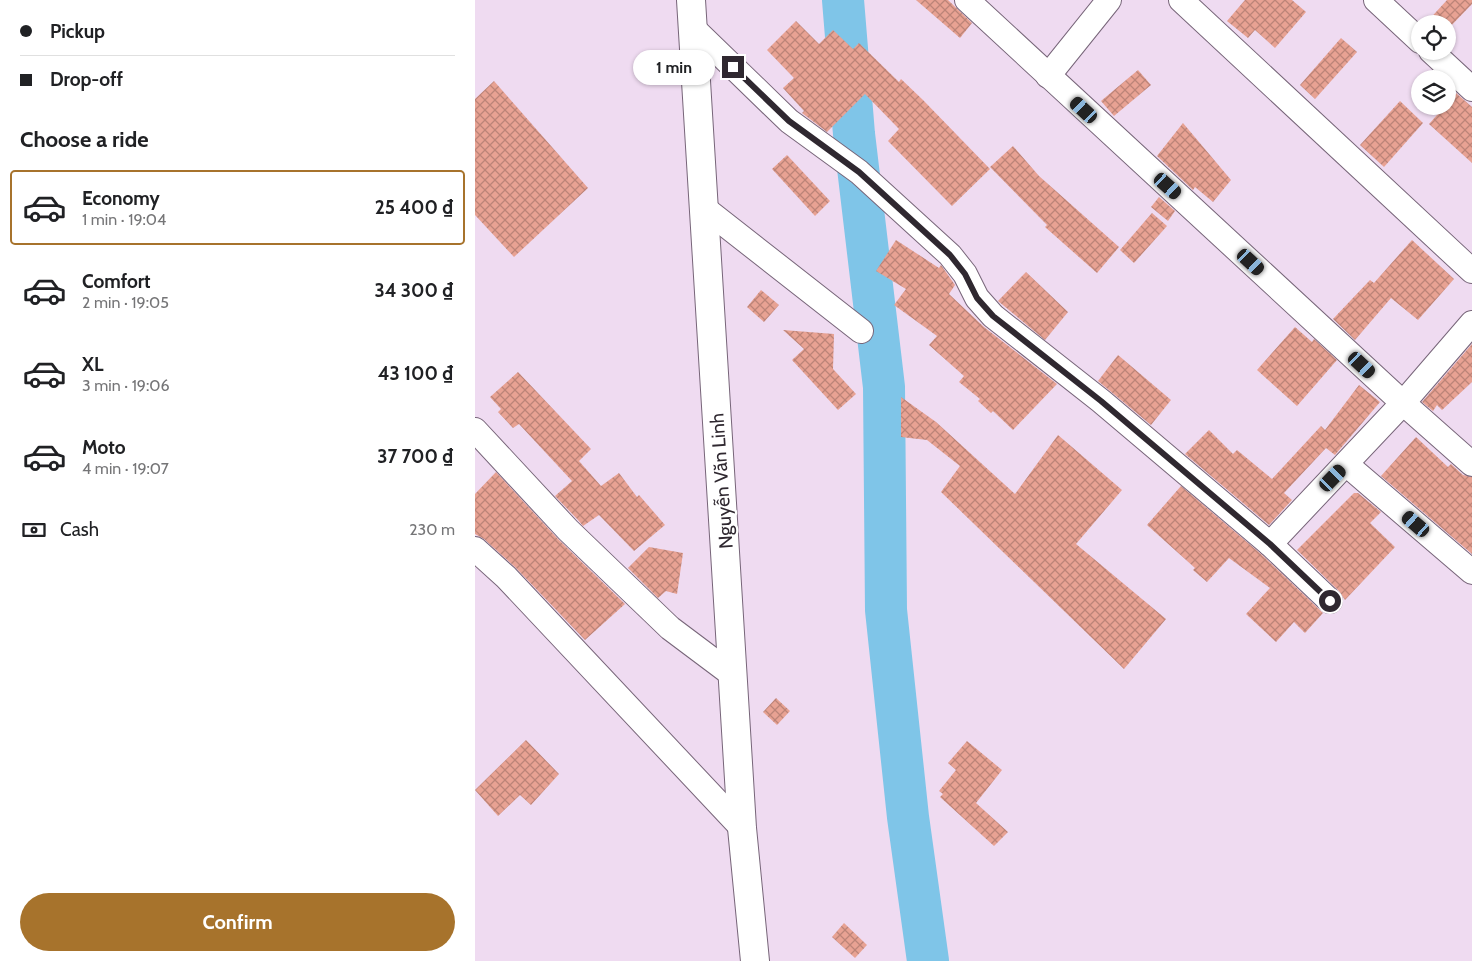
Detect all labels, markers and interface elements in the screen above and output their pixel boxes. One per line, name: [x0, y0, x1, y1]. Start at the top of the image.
map controls: [1411, 15, 1456, 115]
button: locate: [1411, 15, 1456, 60]
text: Pickup: [50, 20, 105, 43]
callout: 1 min: [633, 50, 715, 84]
route end: [722, 56, 744, 78]
text: 1 min: [656, 58, 692, 77]
text: Drop-off: [50, 68, 123, 91]
button: layers: [1411, 70, 1456, 115]
car: [1067, 94, 1100, 126]
text: Choose a ride: [20, 126, 149, 153]
car: [1151, 170, 1184, 202]
icon: car: [22, 185, 67, 230]
text: Economy: [82, 187, 160, 210]
text: 25 400 ₫: [375, 196, 453, 219]
text: 1 min · 19:04: [82, 210, 166, 229]
car: [1234, 246, 1267, 278]
icon: car: [22, 268, 67, 313]
text: Comfort: [82, 270, 151, 293]
text: 34 300 ₫: [374, 279, 453, 302]
text: 2 min · 19:05: [82, 293, 169, 312]
car: [1345, 349, 1378, 381]
icon: car: [22, 351, 67, 396]
text: XL: [82, 353, 103, 376]
text: 43 100 ₫: [378, 362, 453, 385]
text: 3 min · 19:06: [82, 376, 170, 395]
street label: Nguyễn Văn Linh: [705, 412, 738, 550]
icon: car: [22, 434, 67, 479]
text: Moto: [82, 436, 126, 459]
text: 37 700 ₫: [377, 445, 453, 468]
text: 4 min · 19:07: [82, 459, 169, 478]
car: [1317, 462, 1348, 494]
car: [1399, 508, 1432, 540]
icon: cash: [20, 516, 48, 544]
text: Cash: [60, 518, 99, 541]
text: 230 m: [409, 520, 455, 539]
route start: [1319, 590, 1341, 612]
button: Confirm: [20, 893, 455, 951]

